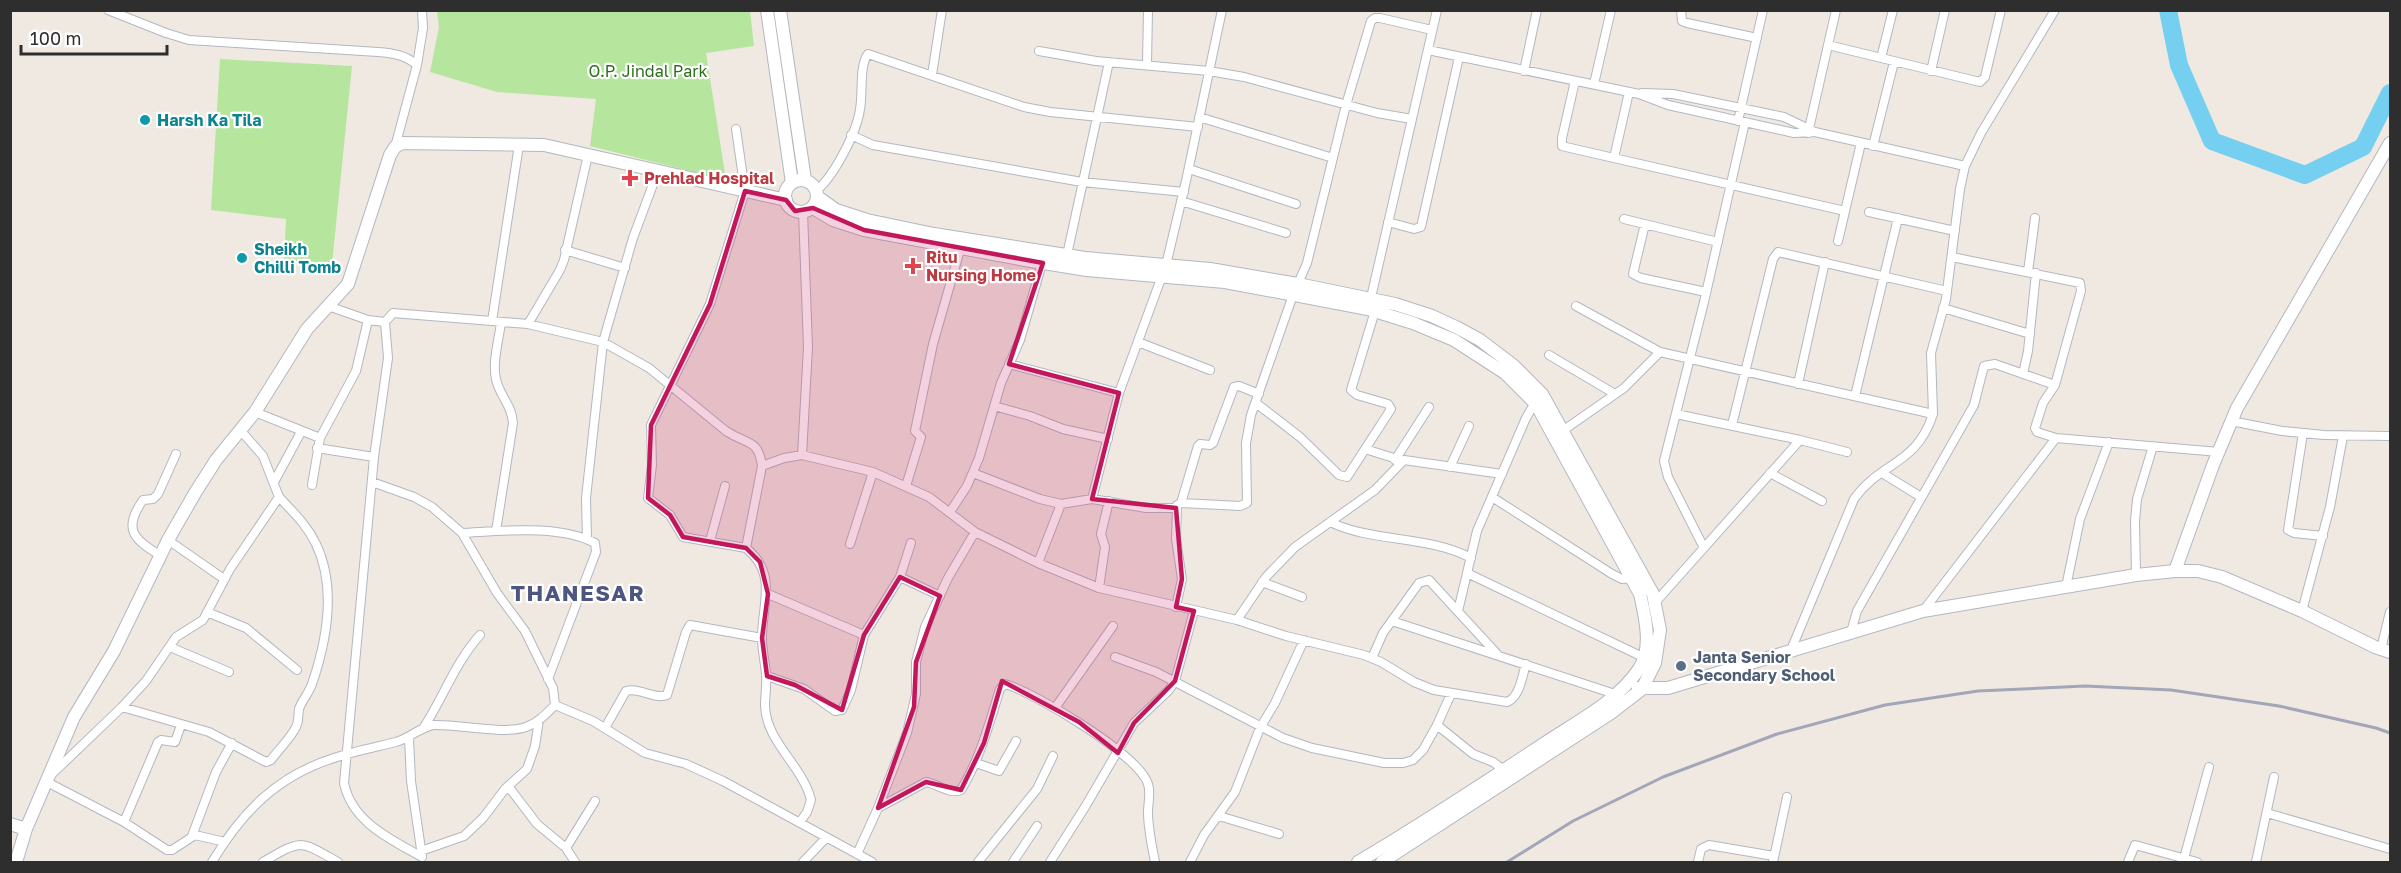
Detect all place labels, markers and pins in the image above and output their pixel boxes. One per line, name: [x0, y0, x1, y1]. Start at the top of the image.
place label: Harsh Ka Tila: [157, 110, 261, 130]
marker: Harsh Ka Tila: [138, 113, 152, 127]
place label: Prehlad Hospital: [644, 168, 775, 188]
marker: Prehlad Hospital: [621, 169, 639, 187]
place label: Sheikh Chilli Tomb: [254, 239, 341, 277]
place label: Ritu Nursing Home: [926, 247, 1036, 285]
marker: Sheikh Chilli Tomb: [235, 251, 249, 265]
marker: Ritu Nursing Home: [904, 257, 922, 275]
place label: Janta Senior Secondary School: [1693, 647, 1836, 685]
marker: Janta Senior Secondary School: [1674, 659, 1688, 673]

